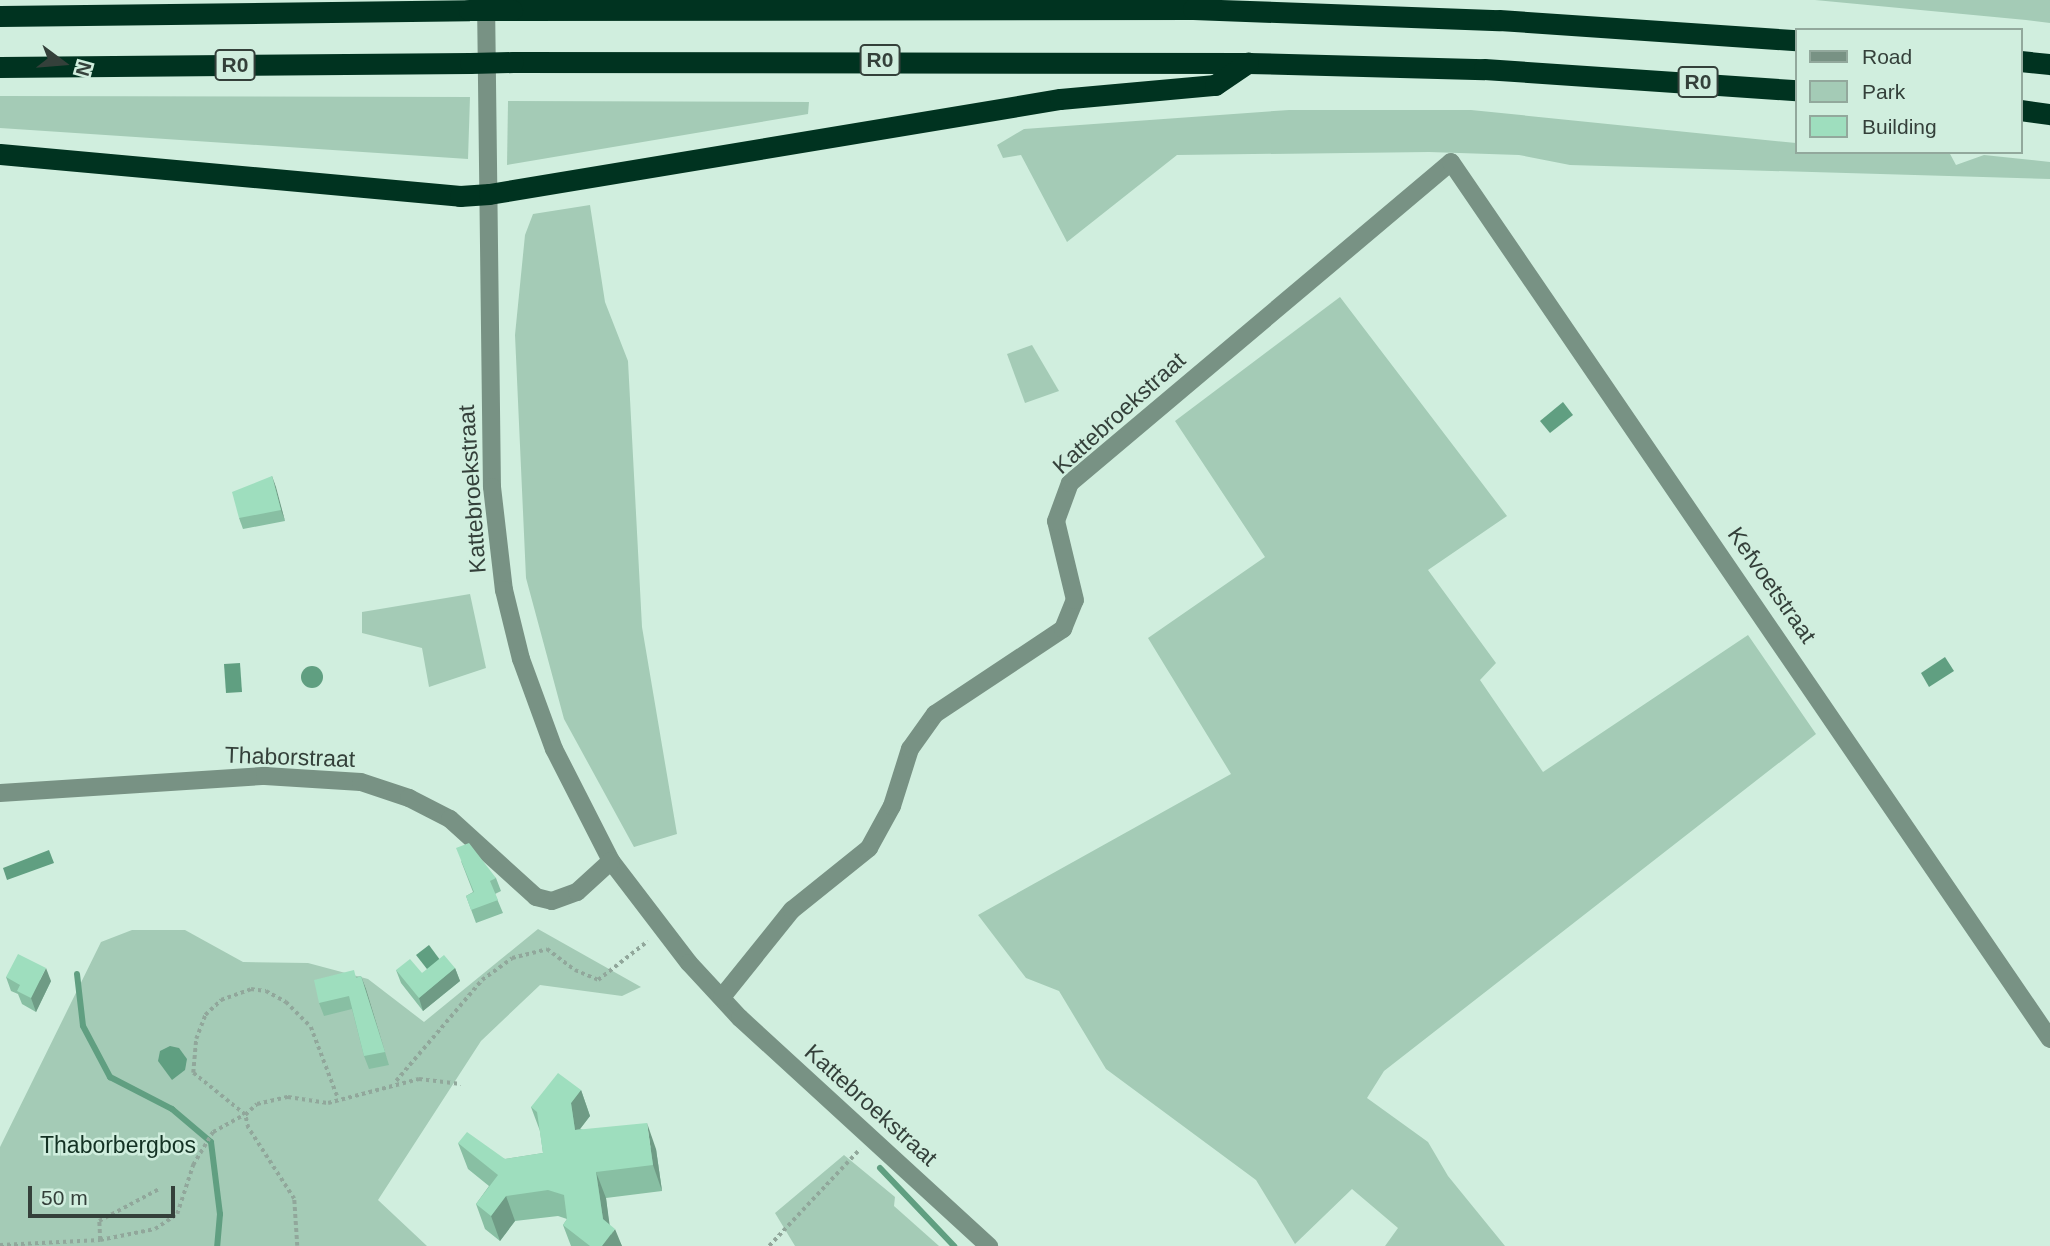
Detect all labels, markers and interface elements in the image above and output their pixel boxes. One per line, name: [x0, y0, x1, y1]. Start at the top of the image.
north arrow: [28, 28, 98, 98]
legend: [1794, 28, 2022, 154]
road number: R0: [859, 42, 901, 78]
text: Road: [1862, 45, 1912, 68]
road number: R0: [214, 48, 256, 82]
text: N: [72, 59, 96, 78]
road number: R0: [1677, 64, 1719, 100]
text: Park: [1862, 80, 1905, 103]
text: Building: [1862, 115, 1937, 138]
street label: Kattebroekstraat: [1047, 346, 1191, 480]
street label: Kattebroekstraat: [452, 404, 492, 574]
street label: Kefvoetstraat: [1722, 522, 1822, 648]
street label: Thaborstraat: [224, 741, 356, 773]
street label: Kattebroekstraat: [799, 1038, 943, 1172]
park label: Thaborbergbos: [40, 1131, 196, 1159]
scale bar: [32, 1172, 178, 1216]
text: 50 m: [41, 1186, 88, 1209]

